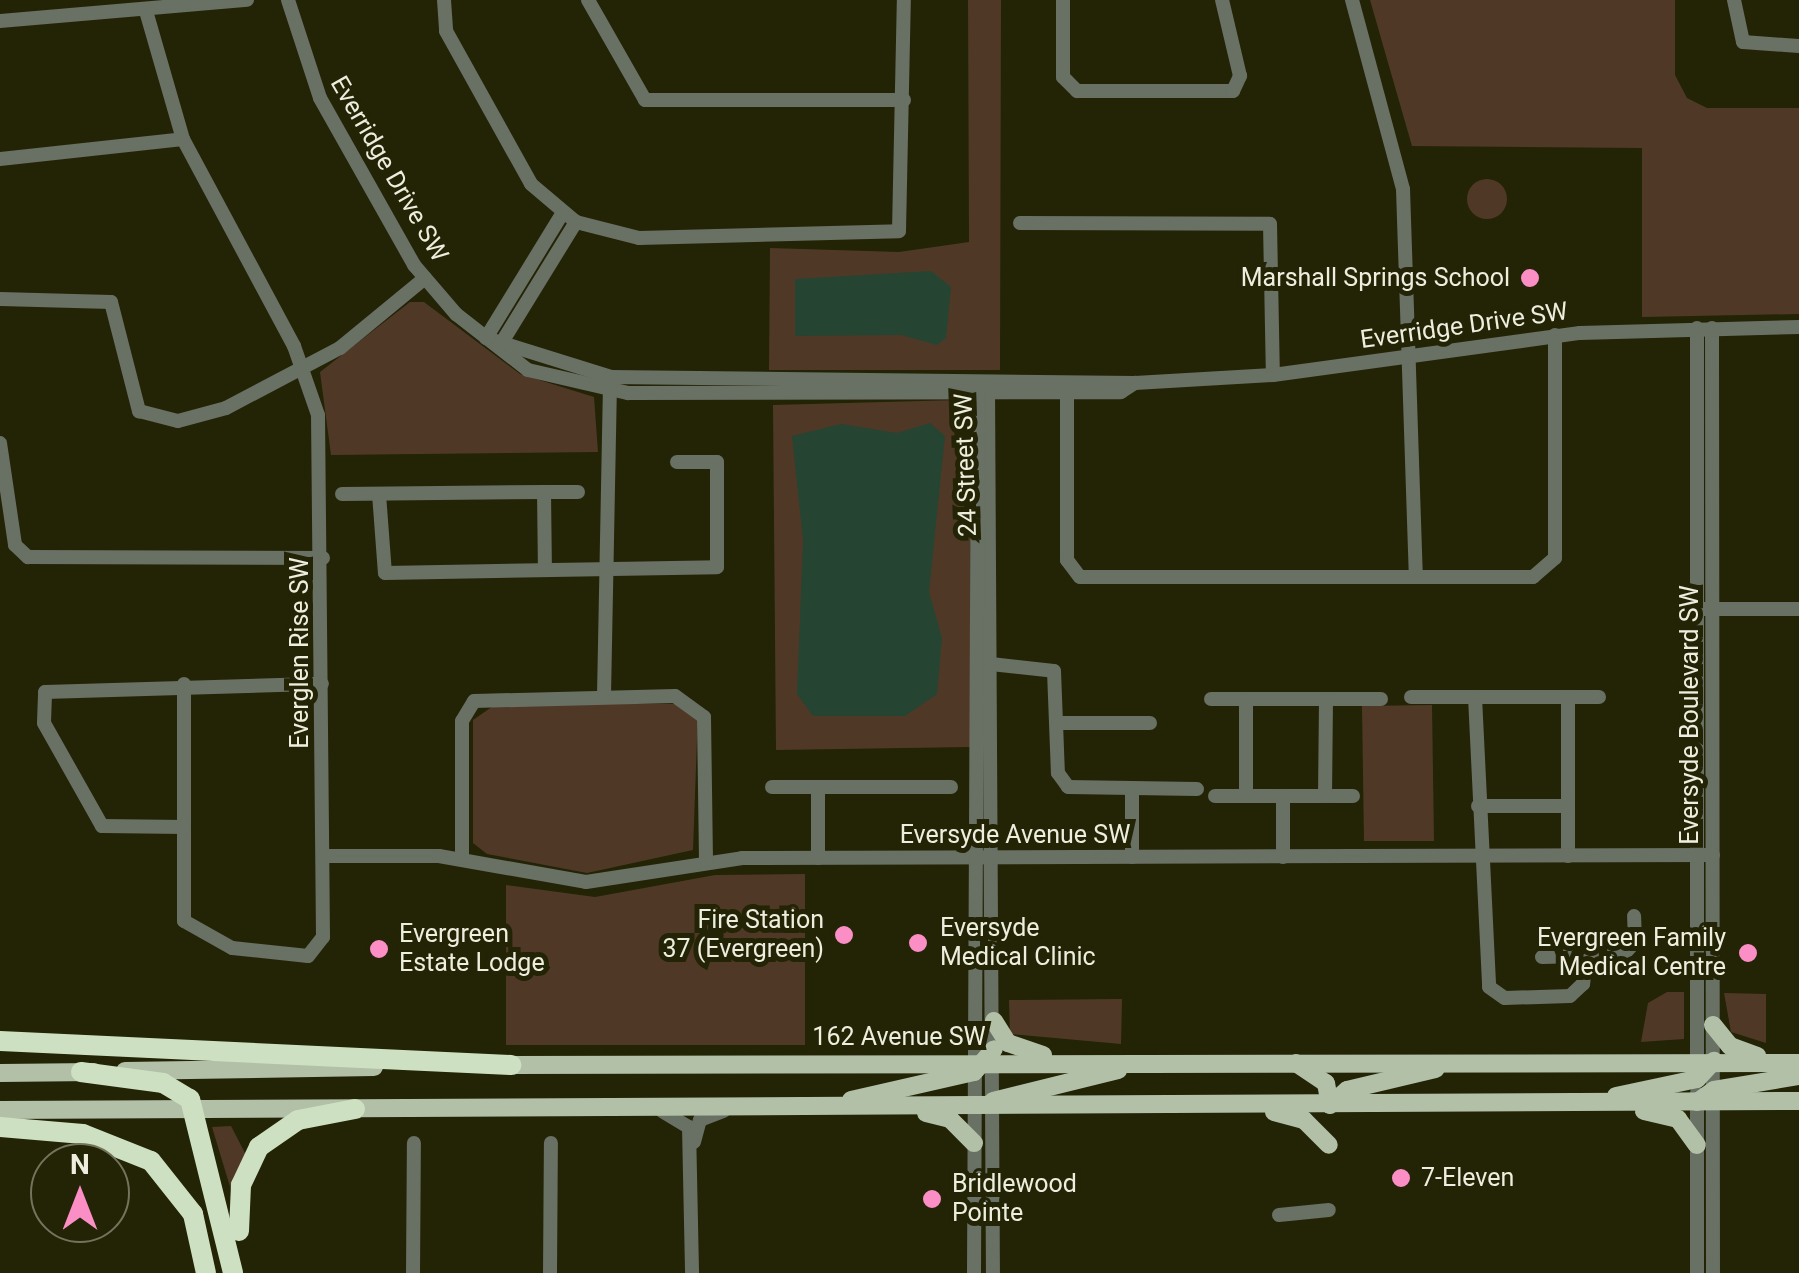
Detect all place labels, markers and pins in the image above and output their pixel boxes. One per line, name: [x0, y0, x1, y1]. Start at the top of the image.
place label: Marshall Springs School: [1241, 263, 1510, 293]
marker: Marshall Springs School: [1519, 267, 1541, 289]
place label: Fire Station 37 (Evergreen): [663, 906, 824, 965]
place label: Eversyde Medical Clinic: [940, 914, 1096, 973]
place label: Evergreen Estate Lodge: [399, 920, 545, 979]
marker: Fire Station 37 (Evergreen): [833, 924, 855, 946]
place label: Evergreen Family Medical Centre: [1537, 924, 1726, 983]
marker: Eversyde Medical Clinic: [905, 930, 931, 956]
marker: Evergreen Estate Lodge: [368, 938, 390, 960]
marker: Evergreen Family Medical Centre: [1735, 940, 1761, 966]
place label: 7-Eleven: [1421, 1163, 1514, 1193]
marker: 7-Eleven: [1390, 1167, 1412, 1189]
place label: Bridlewood Pointe: [952, 1170, 1077, 1229]
marker: Bridlewood Pointe: [921, 1188, 943, 1210]

